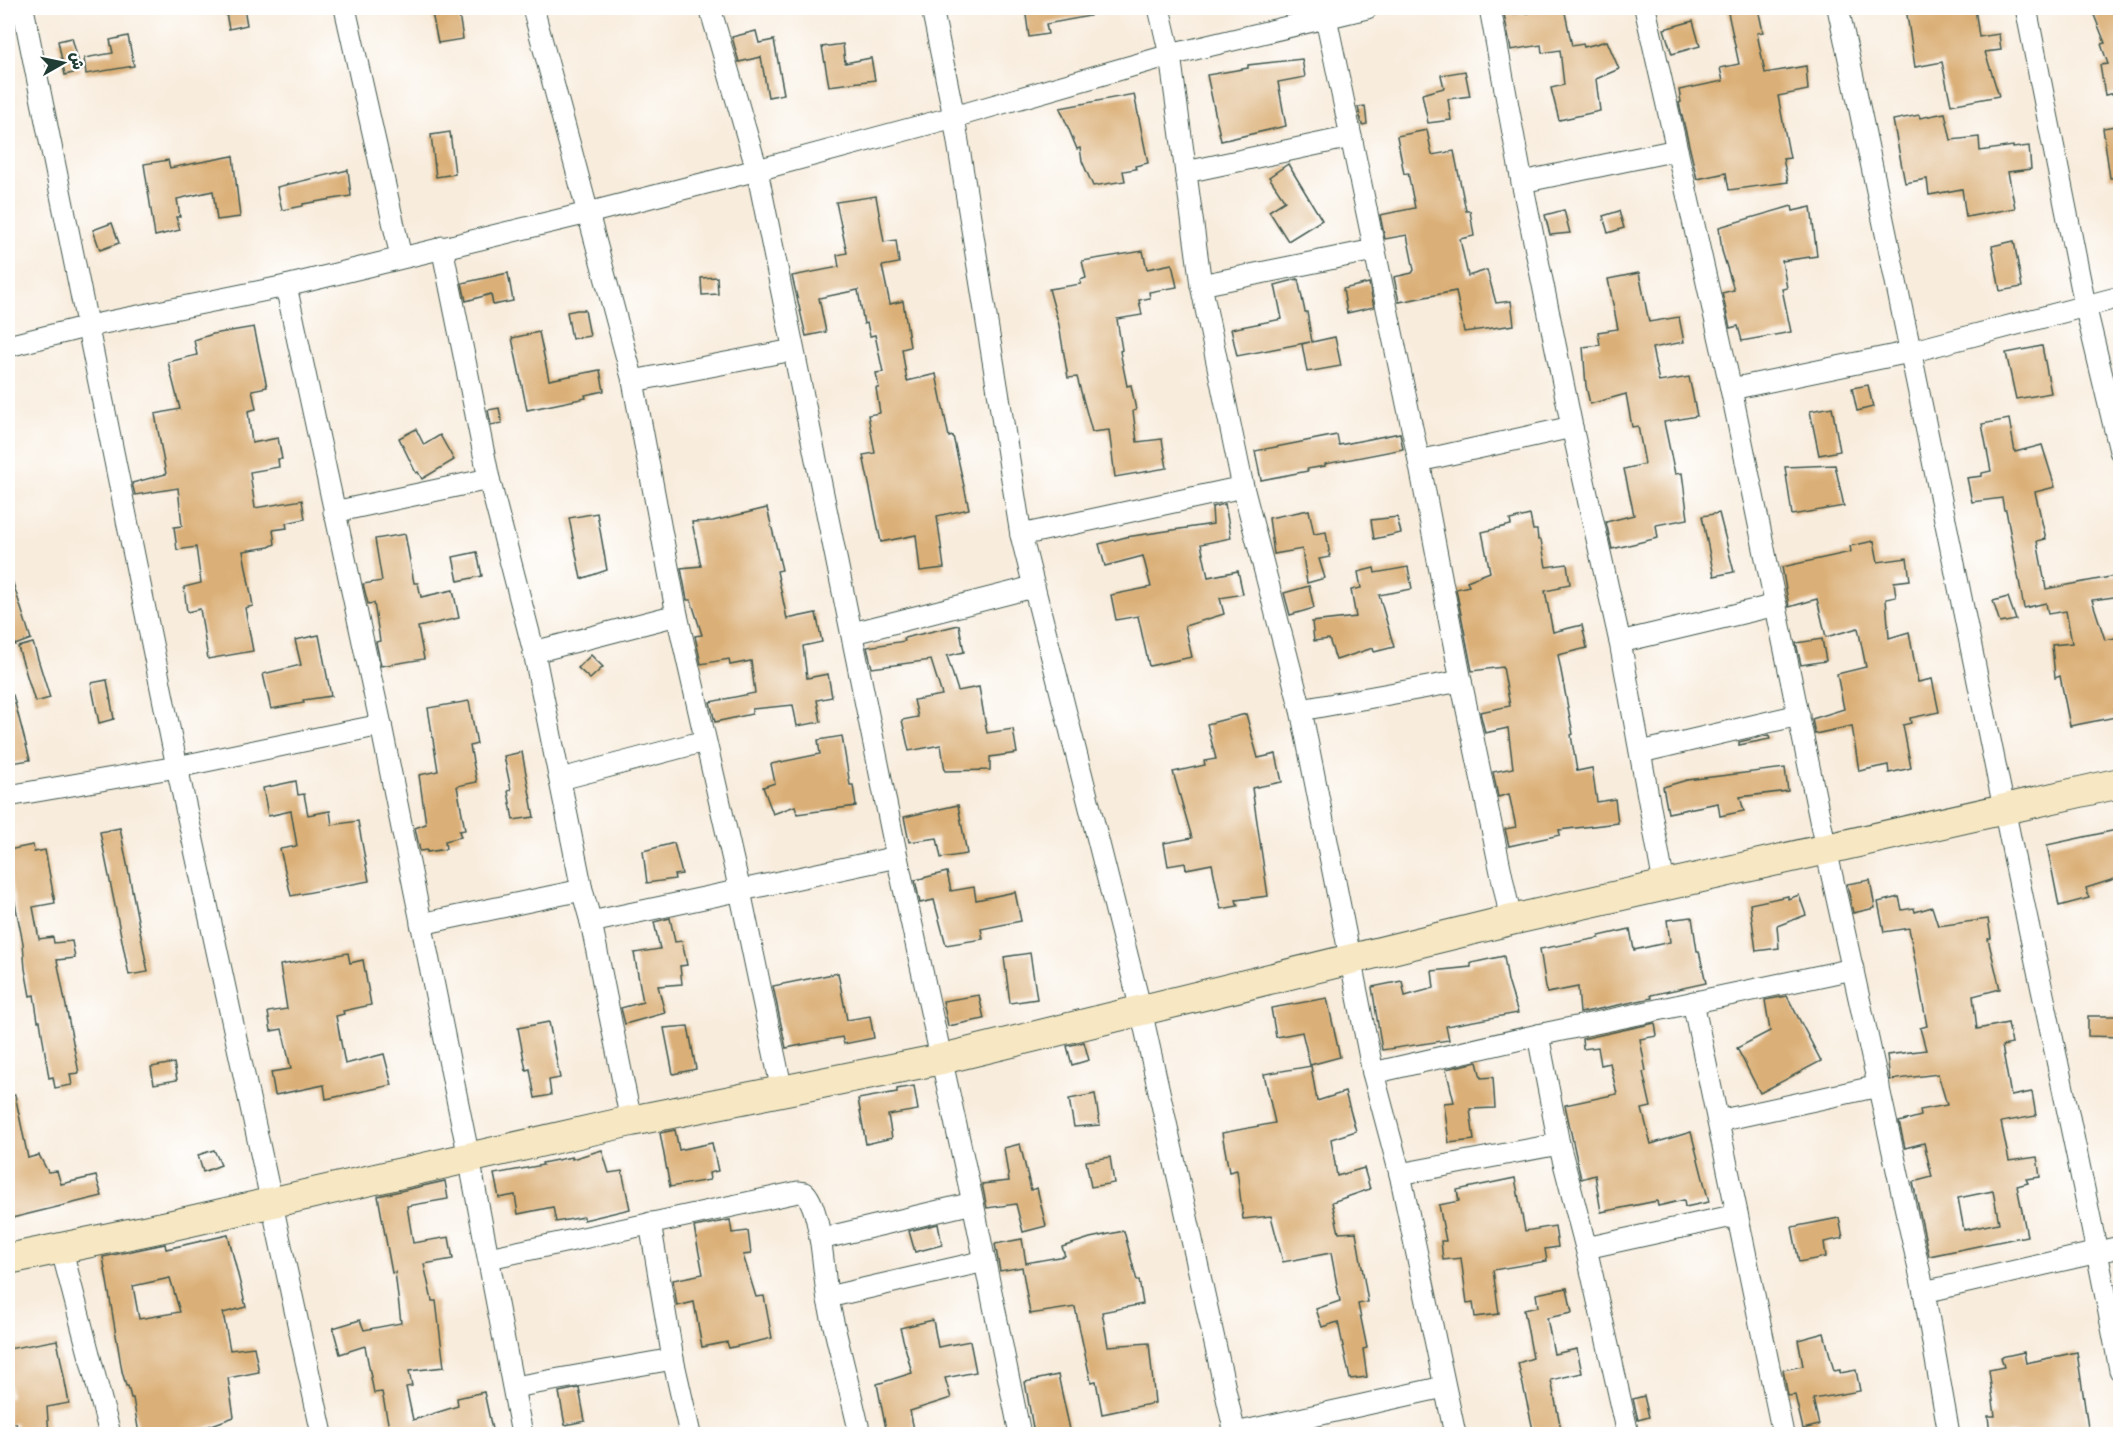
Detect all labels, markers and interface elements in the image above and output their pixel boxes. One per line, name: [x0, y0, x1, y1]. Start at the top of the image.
north arrow: [33, 33, 93, 93]
text: ش: [65, 51, 88, 71]

